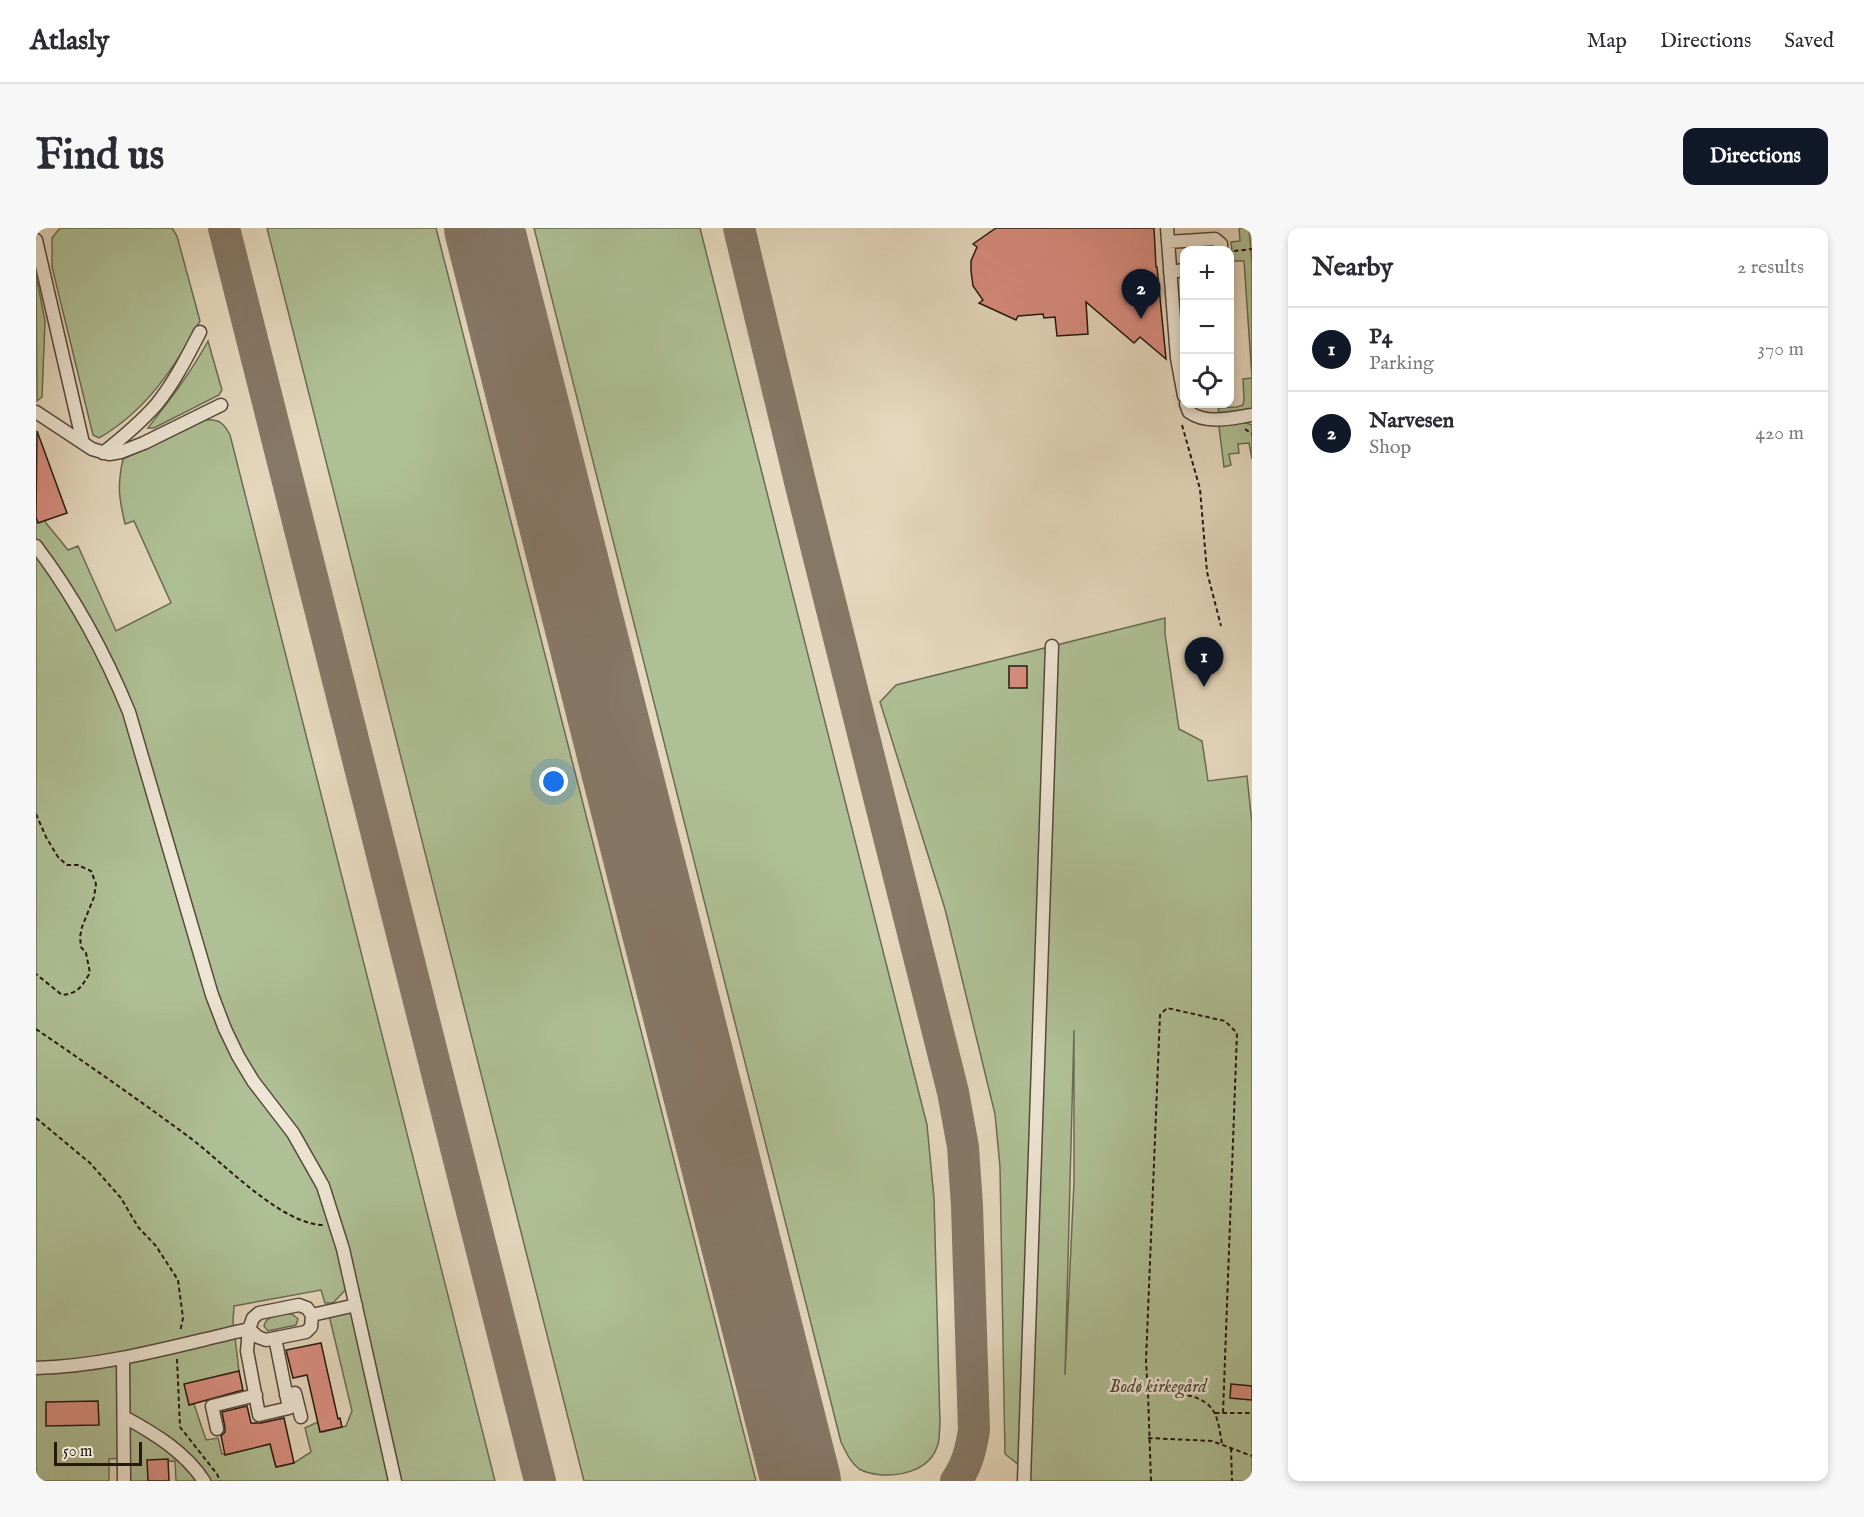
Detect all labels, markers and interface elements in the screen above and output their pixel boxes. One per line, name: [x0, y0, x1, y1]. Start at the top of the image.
text: Atlasly: [30, 24, 109, 59]
text: Map: [1587, 28, 1627, 55]
text: Directions: [1660, 28, 1751, 55]
text: Saved: [1784, 28, 1834, 55]
button: Directions: [1683, 128, 1828, 185]
text: Find us: [36, 130, 164, 183]
map controls: [1180, 246, 1234, 408]
button: +: [1180, 246, 1234, 300]
text: Nearby: [1312, 251, 1393, 284]
text: 2 results: [1737, 255, 1804, 280]
pin: 2: [1122, 270, 1160, 319]
button: −: [1180, 300, 1234, 354]
text: P4: [1369, 323, 1393, 351]
text: 1: [1328, 337, 1335, 362]
text: 370 m: [1758, 337, 1804, 362]
text: Parking: [1369, 351, 1434, 376]
button: locate: [1180, 354, 1234, 408]
text: Narvesen: [1369, 407, 1454, 435]
text: 2: [1327, 421, 1336, 446]
text: 420 m: [1755, 421, 1804, 446]
text: Shop: [1369, 435, 1411, 460]
pin: 1: [1184, 638, 1224, 687]
your location: [539, 767, 568, 796]
park label: Bodø kirkegård: [1109, 1376, 1208, 1399]
scale bar: [54, 1439, 142, 1466]
text: 50 m: [63, 1442, 92, 1462]

